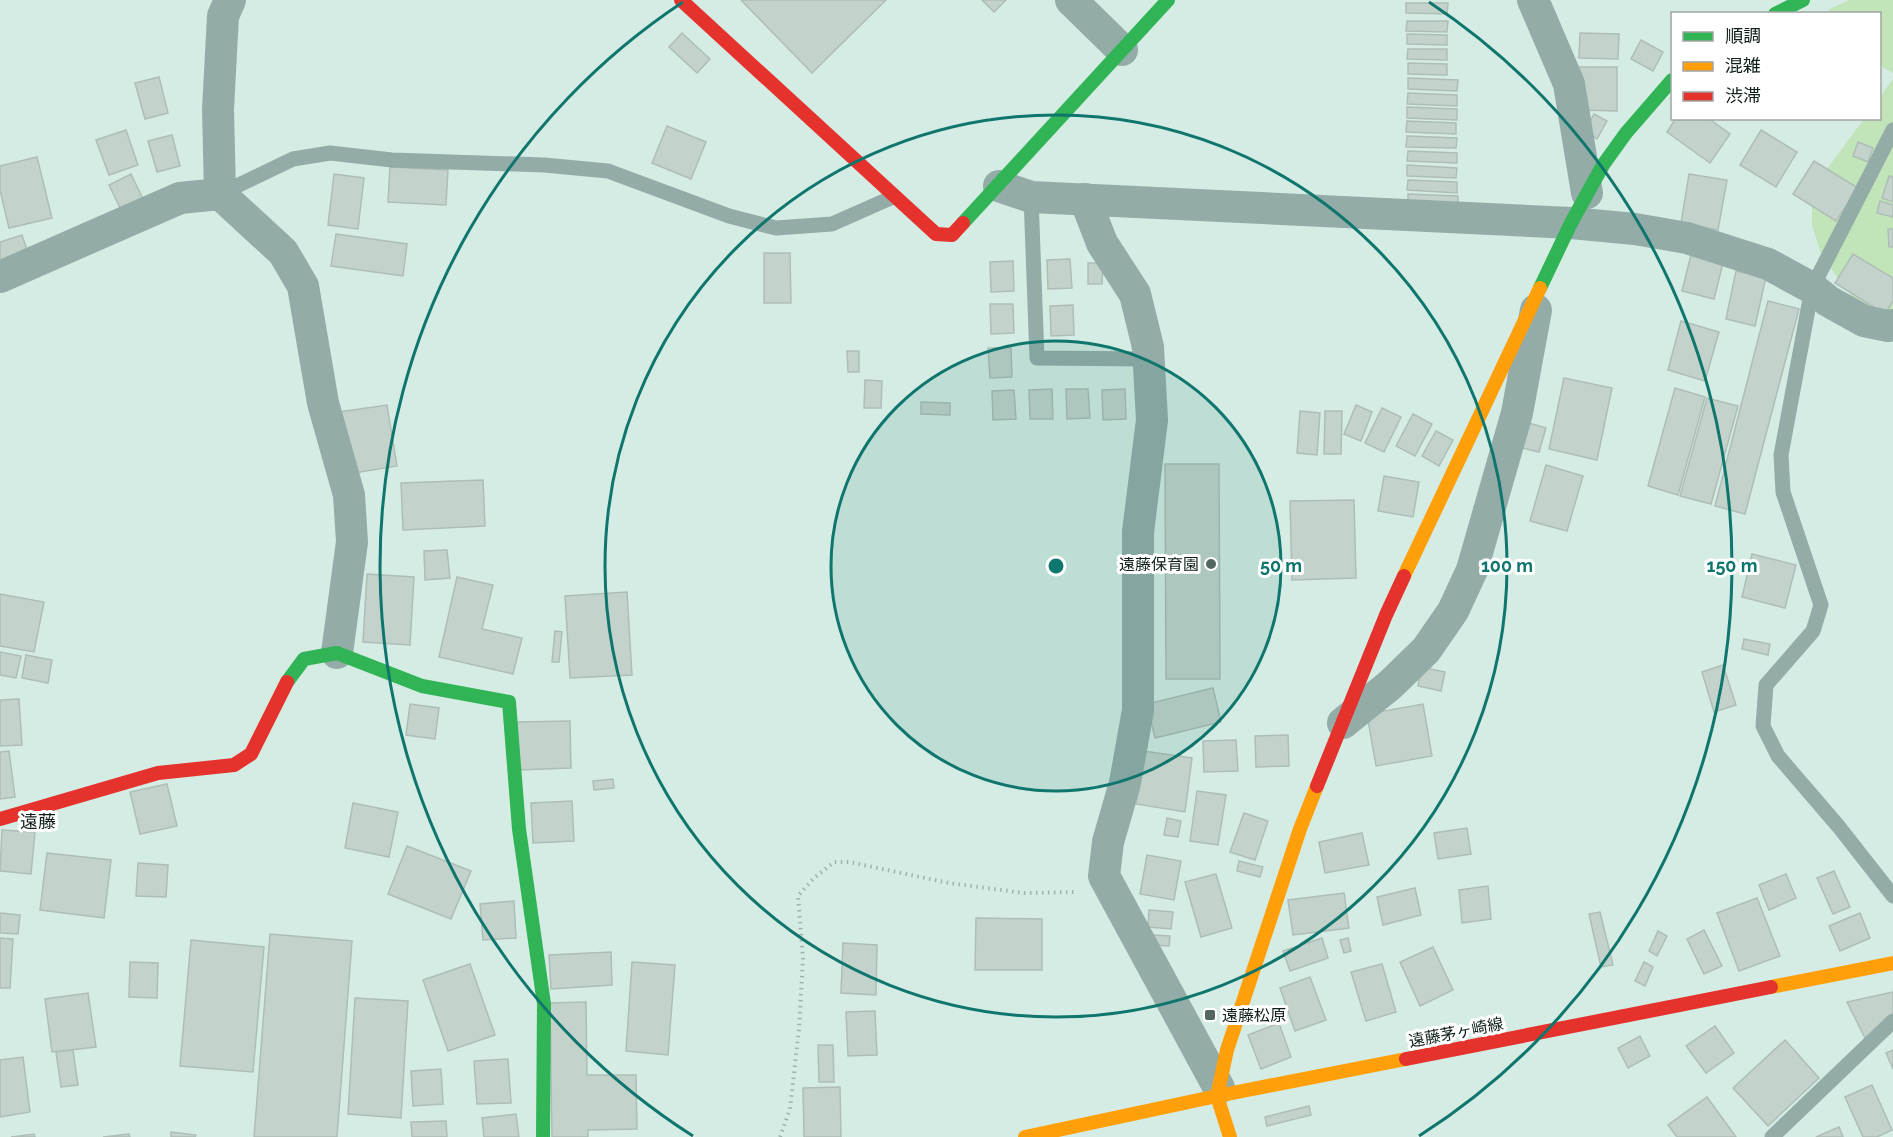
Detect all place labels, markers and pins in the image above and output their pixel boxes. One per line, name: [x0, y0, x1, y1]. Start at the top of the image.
place label: 遠藤保育園: [1119, 555, 1199, 574]
centre of rings: [1046, 556, 1066, 576]
marker: 遠藤保育園: [1204, 557, 1218, 571]
place label: 遠藤松原: [1222, 1006, 1286, 1025]
marker: 遠藤松原: [1203, 1008, 1217, 1022]

